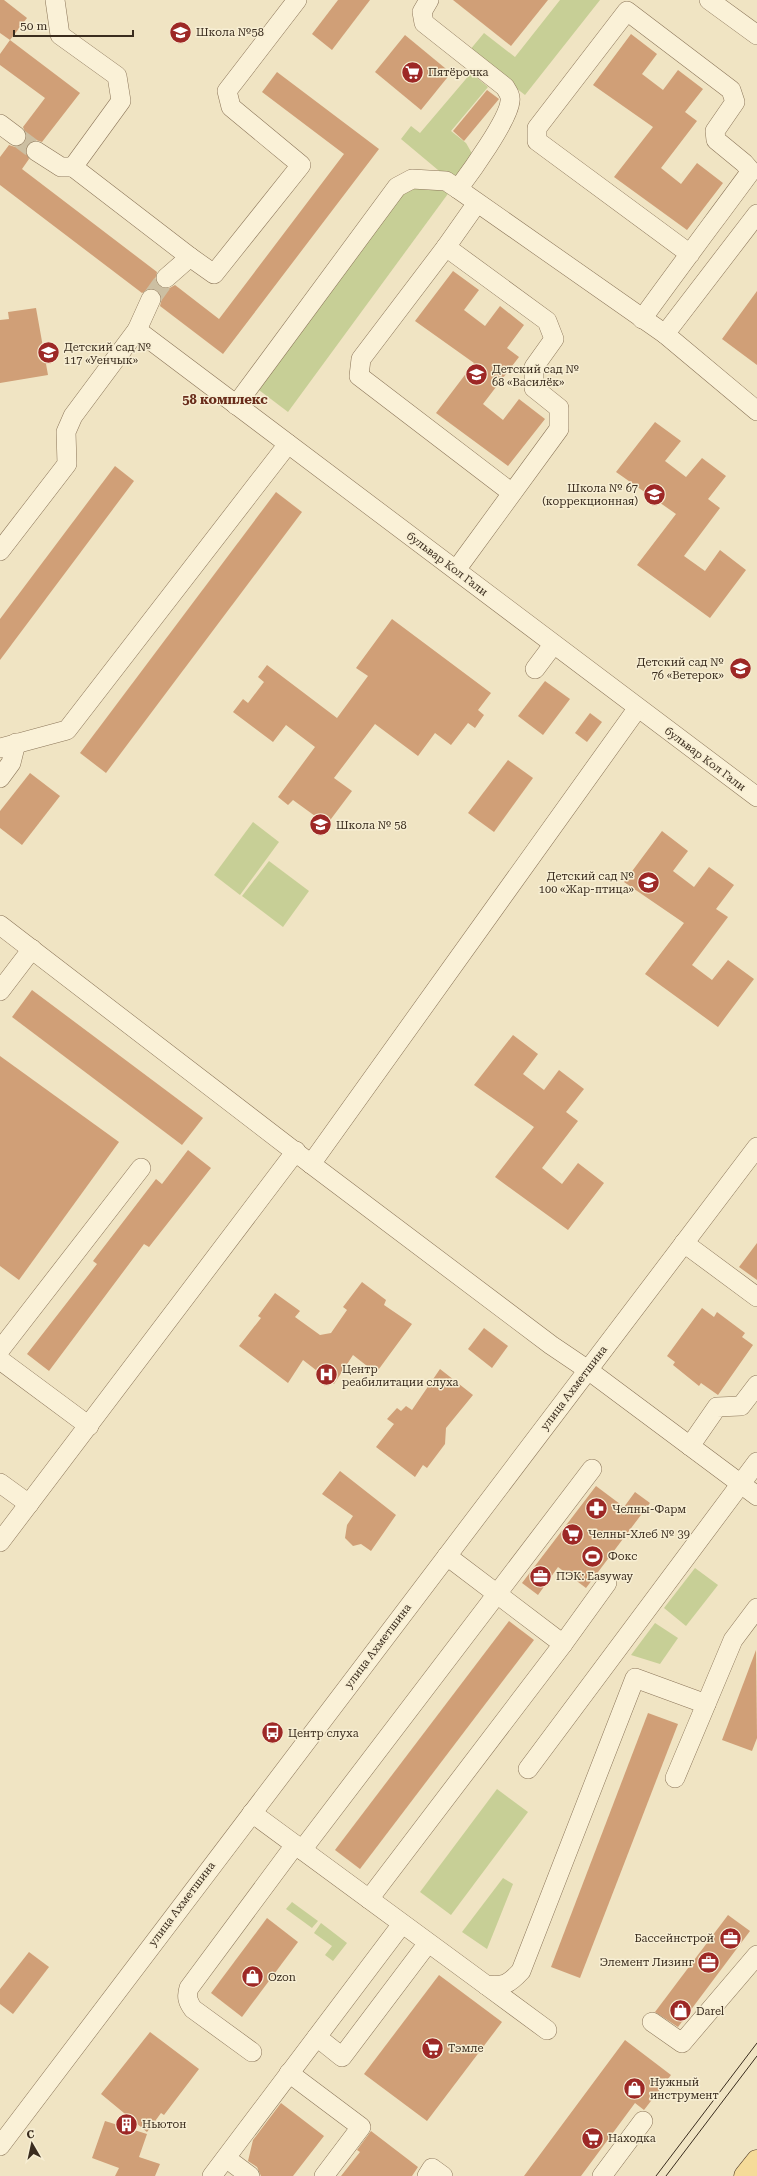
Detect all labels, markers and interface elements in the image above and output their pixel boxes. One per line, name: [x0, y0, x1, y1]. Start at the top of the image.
scale bar: [14, 12, 133, 38]
text: 50 m: [20, 19, 47, 33]
school or university icon: Школа №58: [167, 19, 193, 45]
place label: Школа №58: [196, 26, 264, 39]
supermarket icon: Пятёрочка: [400, 59, 426, 85]
place label: Пятёрочка: [428, 66, 489, 79]
school or university icon: Детский сад № 117 «Уенчык»: [35, 340, 61, 366]
place label: Детский сад № 117 «Уенчык»: [64, 341, 151, 367]
school or university icon: Детский сад № 68 «Василёк»: [463, 362, 489, 388]
place label: Детский сад № 68 «Василёк»: [492, 363, 579, 389]
district label: 58 комплекс: [182, 392, 268, 407]
school or university icon: Школа № 67 (коррекционная): [641, 481, 667, 507]
place label: Школа № 67 (коррекционная): [542, 482, 638, 508]
street label: бульвар Кол Гали: [404, 529, 490, 599]
school or university icon: Детский сад № 76 «Ветерок»: [727, 655, 753, 681]
place label: Детский сад № 76 «Ветерок»: [637, 656, 724, 682]
street label: бульвар Кол Гали: [662, 724, 748, 794]
school or university icon: Школа № 58: [308, 812, 334, 838]
place label: Школа № 58: [336, 819, 407, 832]
school or university icon: Детский сад № 100 «Жар-птица»: [636, 869, 662, 895]
place label: Детский сад № 100 «Жар-птица»: [539, 870, 634, 896]
street label: улица Ахметшина: [538, 1343, 610, 1433]
hospital icon: Центр реабилитации слуха: [313, 1362, 339, 1388]
place label: Центр реабилитации слуха: [342, 1363, 459, 1389]
pharmacy icon: Челны-Фарм: [584, 1496, 610, 1522]
place label: Челны-Фарм: [612, 1503, 686, 1516]
supermarket icon: Челны-Хлеб № 39: [559, 1521, 585, 1547]
place label: Челны-Хлеб № 39: [588, 1528, 690, 1541]
sports icon: Фокс: [579, 1543, 605, 1569]
place label: Фокс: [608, 1550, 637, 1563]
office icon: ПЭК: Easyway: [527, 1563, 553, 1589]
place label: ПЭК: Easyway: [556, 1570, 634, 1583]
street label: улица Ахметшина: [342, 1601, 414, 1691]
bus stop icon: Центр слуха: [259, 1720, 285, 1746]
place label: Центр слуха: [288, 1727, 359, 1740]
street label: улица Ахметшина: [146, 1859, 218, 1949]
office icon: Бассейнстрой: [717, 1925, 743, 1951]
place label: Бассейнстрой: [635, 1932, 714, 1945]
office icon: Элемент Лизинг: [696, 1949, 722, 1975]
place label: Элемент Лизинг: [600, 1956, 694, 1969]
shop icon: Ozon: [239, 1964, 265, 1990]
place label: Ozon: [268, 1971, 296, 1984]
shop icon: Darel: [667, 1998, 693, 2024]
place label: Darel: [696, 2005, 725, 2018]
supermarket icon: Тэмле: [420, 2035, 446, 2061]
place label: Тэмле: [448, 2042, 484, 2055]
shop icon: Нужный инструмент: [621, 2075, 647, 2101]
place label: Нужный инструмент: [650, 2076, 719, 2102]
building icon: Ньютон: [114, 2111, 140, 2137]
place label: Ньютон: [142, 2118, 186, 2131]
north arrow: [12, 2124, 52, 2164]
supermarket icon: Находка: [579, 2125, 605, 2151]
text: С: [26, 2128, 36, 2142]
place label: Находка: [608, 2132, 656, 2145]

